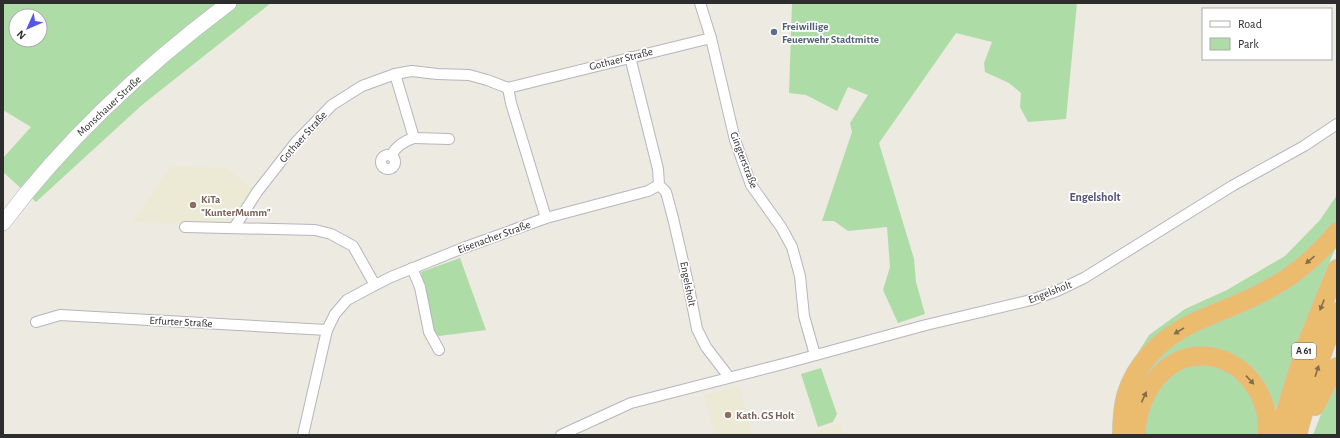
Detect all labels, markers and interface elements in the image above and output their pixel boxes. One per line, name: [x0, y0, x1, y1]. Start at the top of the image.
north arrow: [8, 8, 48, 48]
legend: [1202, 8, 1332, 60]
text: Road: [1238, 18, 1262, 30]
place label: Freiwillige Feuerwehr Stadtmitte: [782, 21, 879, 45]
marker: Freiwillige Feuerwehr Stadtmitte: [769, 27, 779, 37]
text: N: [15, 28, 28, 41]
text: Park: [1238, 38, 1259, 50]
street label: Gothaer Straße: [588, 46, 654, 72]
street label: Monschauer Straße: [75, 74, 143, 138]
street label: Gothaer Straße: [277, 109, 329, 165]
street label: Gingterstraße: [728, 130, 760, 190]
district label: Engelsholt: [1069, 191, 1121, 203]
place label: KiTa "KunterMumm": [201, 194, 271, 218]
marker: KiTa "KunterMumm": [188, 200, 198, 210]
street label: Eisenacher Straße: [456, 219, 532, 255]
one-way arrow: [1305, 256, 1316, 265]
street label: Engelsholt: [678, 261, 698, 308]
street label: Engelsholt: [1027, 279, 1074, 305]
one-way arrow: [1318, 299, 1324, 311]
street label: Erfurter Straße: [149, 315, 213, 329]
one-way arrow: [1174, 327, 1184, 335]
road number: A 61: [1292, 343, 1316, 359]
one-way arrow: [1314, 364, 1320, 376]
one-way arrow: [1245, 375, 1254, 384]
one-way arrow: [1141, 392, 1147, 403]
marker: Kath. GS Holt: [723, 410, 733, 420]
place label: Kath. GS Holt: [736, 410, 795, 421]

